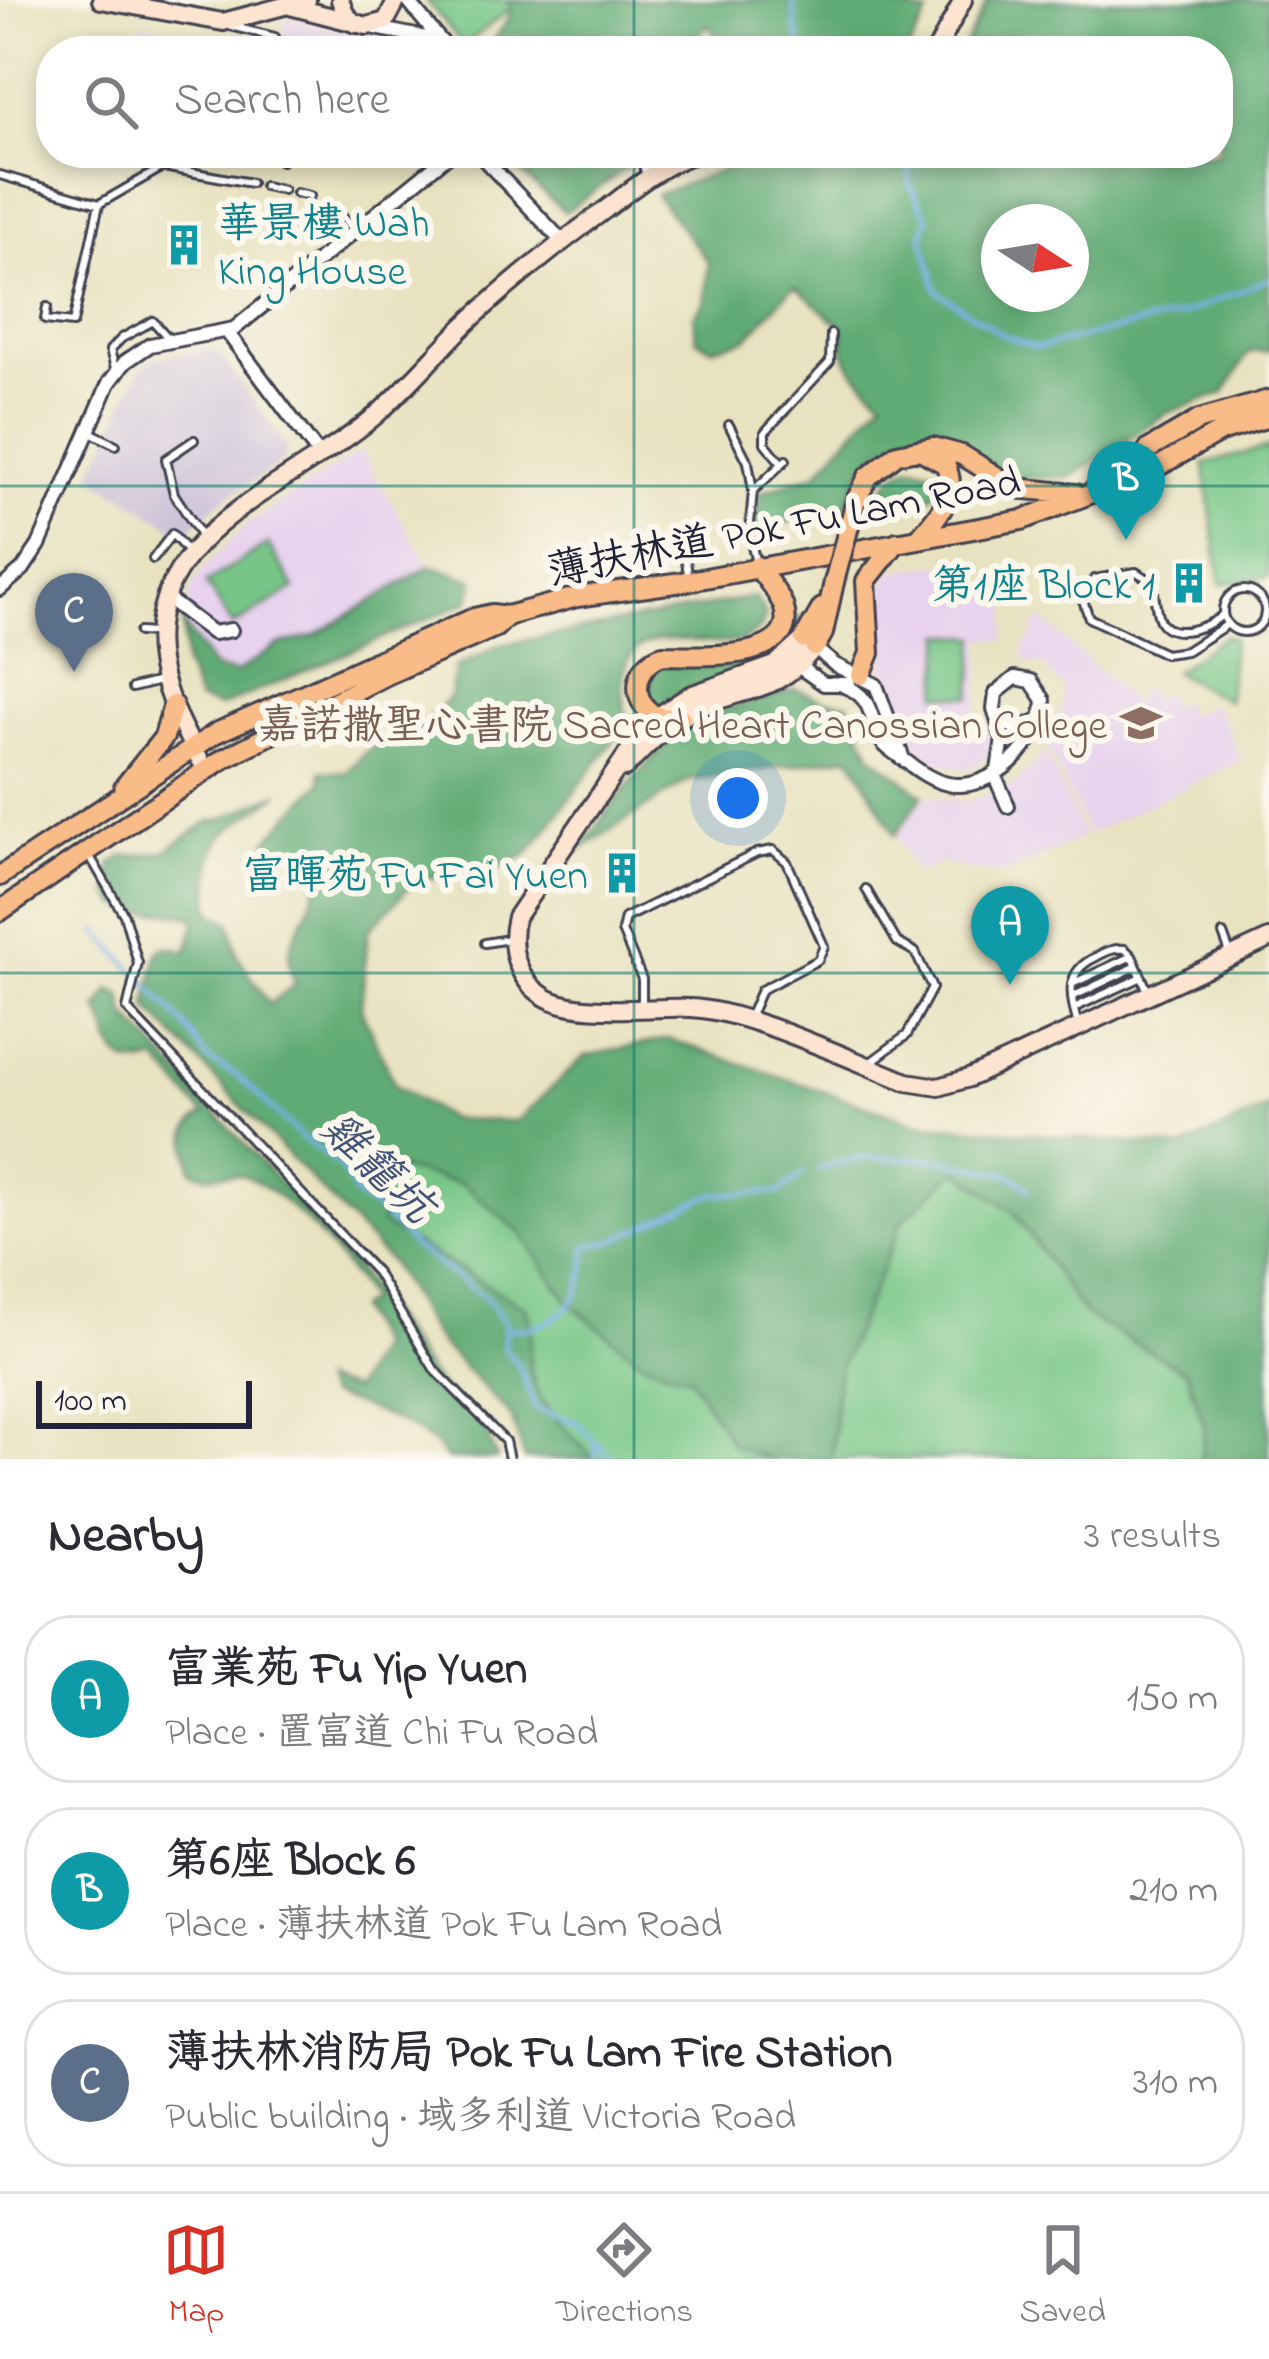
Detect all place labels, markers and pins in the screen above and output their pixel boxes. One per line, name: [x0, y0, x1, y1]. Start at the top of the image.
place label: 華景樓 Wah King House: [218, 195, 430, 304]
building icon: 華景樓 Wah King House: [161, 222, 207, 268]
pin: B: [1087, 441, 1165, 540]
place label: 第1座 Block 1: [932, 557, 1155, 618]
building icon: 第1座 Block 1: [1166, 560, 1212, 606]
pin: C: [35, 573, 113, 672]
place label: 嘉諾撒聖心書院 Sacred Heart Canossian College: [258, 697, 1107, 758]
school or university icon: 嘉諾撒聖心書院 Sacred Heart Canossian College: [1118, 700, 1164, 746]
place label: 富暉苑 Fu Fai Yuen: [242, 847, 588, 908]
building icon: 富暉苑 Fu Fai Yuen: [599, 850, 645, 896]
pin: A: [971, 886, 1049, 985]

